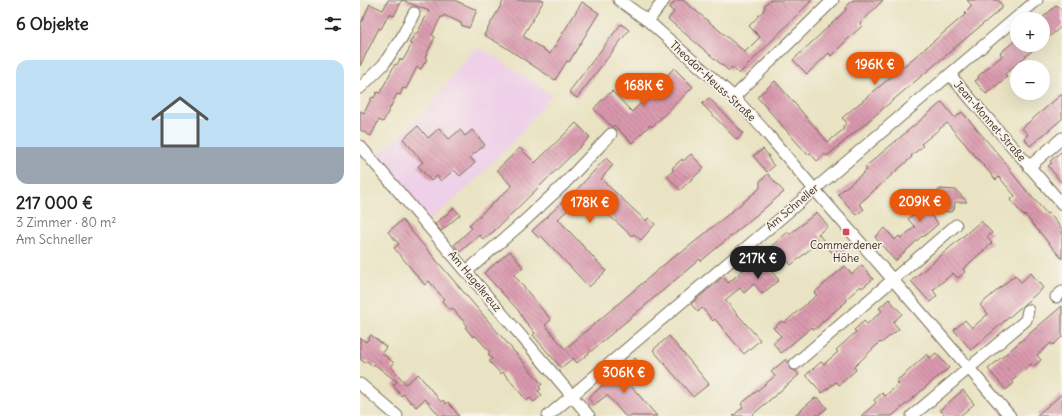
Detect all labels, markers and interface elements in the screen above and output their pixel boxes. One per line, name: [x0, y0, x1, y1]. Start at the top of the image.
map controls: [1010, 12, 1050, 100]
button: +: [1010, 12, 1050, 52]
text: 6 Objekte: [16, 13, 89, 35]
icon: filters: [322, 13, 344, 35]
street label: Theodor-Heuss-Straße: [667, 38, 759, 124]
pin: 196K €: [842, 52, 908, 86]
text: 196K €: [855, 56, 895, 73]
button: −: [1010, 60, 1050, 100]
pin: 168K €: [611, 73, 677, 107]
text: 168K €: [624, 77, 664, 94]
street label: Jean-Monnet-Straße: [951, 78, 1029, 164]
icon: home: [144, 86, 216, 158]
street label: Am Schneller: [763, 180, 822, 233]
pin: 209K €: [887, 189, 953, 223]
pin: 178K €: [557, 190, 623, 224]
text: 217 000 €: [16, 192, 93, 214]
text: 209K €: [899, 193, 941, 210]
text: 178K €: [571, 194, 609, 211]
text: 3 Zimmer · 80 m²: [16, 214, 116, 231]
marker: Commerdener Höhe: [841, 227, 851, 237]
text: Am Schneller: [16, 231, 93, 248]
place label: Commerdener Höhe: [810, 238, 883, 265]
pin: 217K €: [725, 246, 791, 280]
street label: Am Hagelkreuz: [445, 248, 505, 314]
text: 217K €: [739, 250, 777, 267]
pin: 306K €: [591, 360, 657, 394]
text: 306K €: [603, 364, 645, 381]

